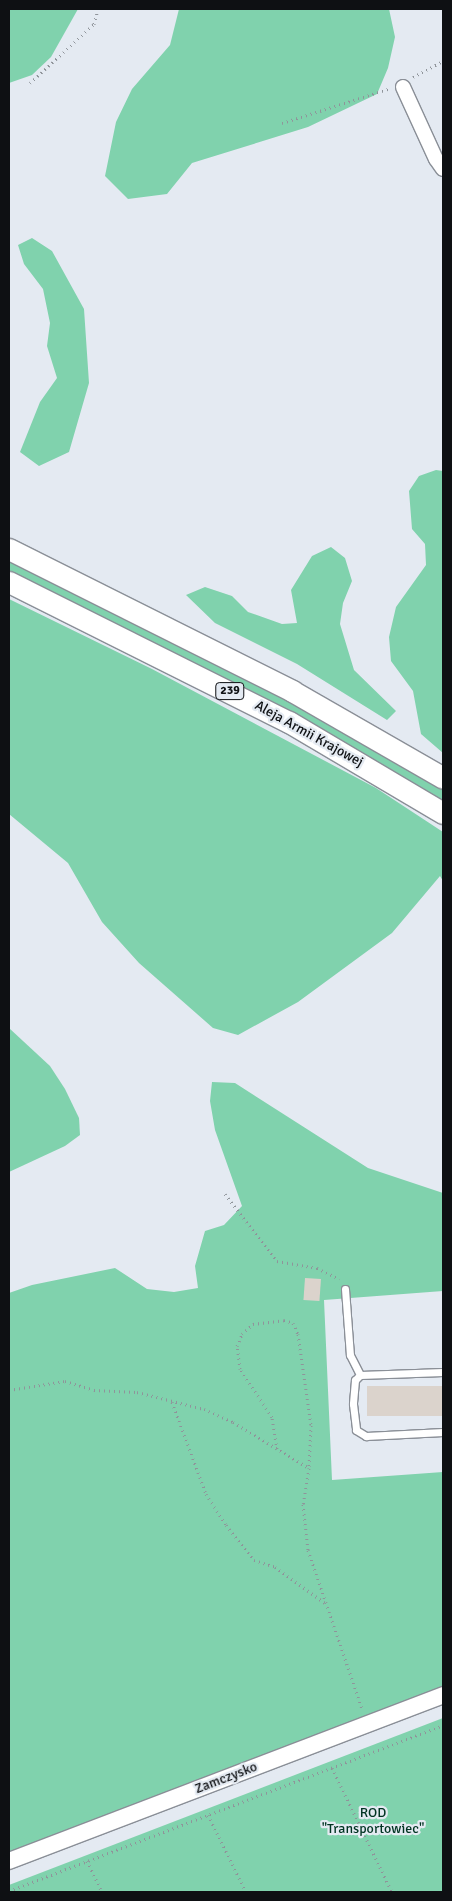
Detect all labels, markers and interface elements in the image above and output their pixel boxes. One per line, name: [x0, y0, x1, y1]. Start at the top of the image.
road number: 239: [215, 681, 245, 700]
street label: Aleja Armii Krajowej: [252, 697, 366, 771]
street label: Zamczysko: [192, 1758, 260, 1798]
park label: ROD "Transportowiec": [322, 1805, 424, 1838]

